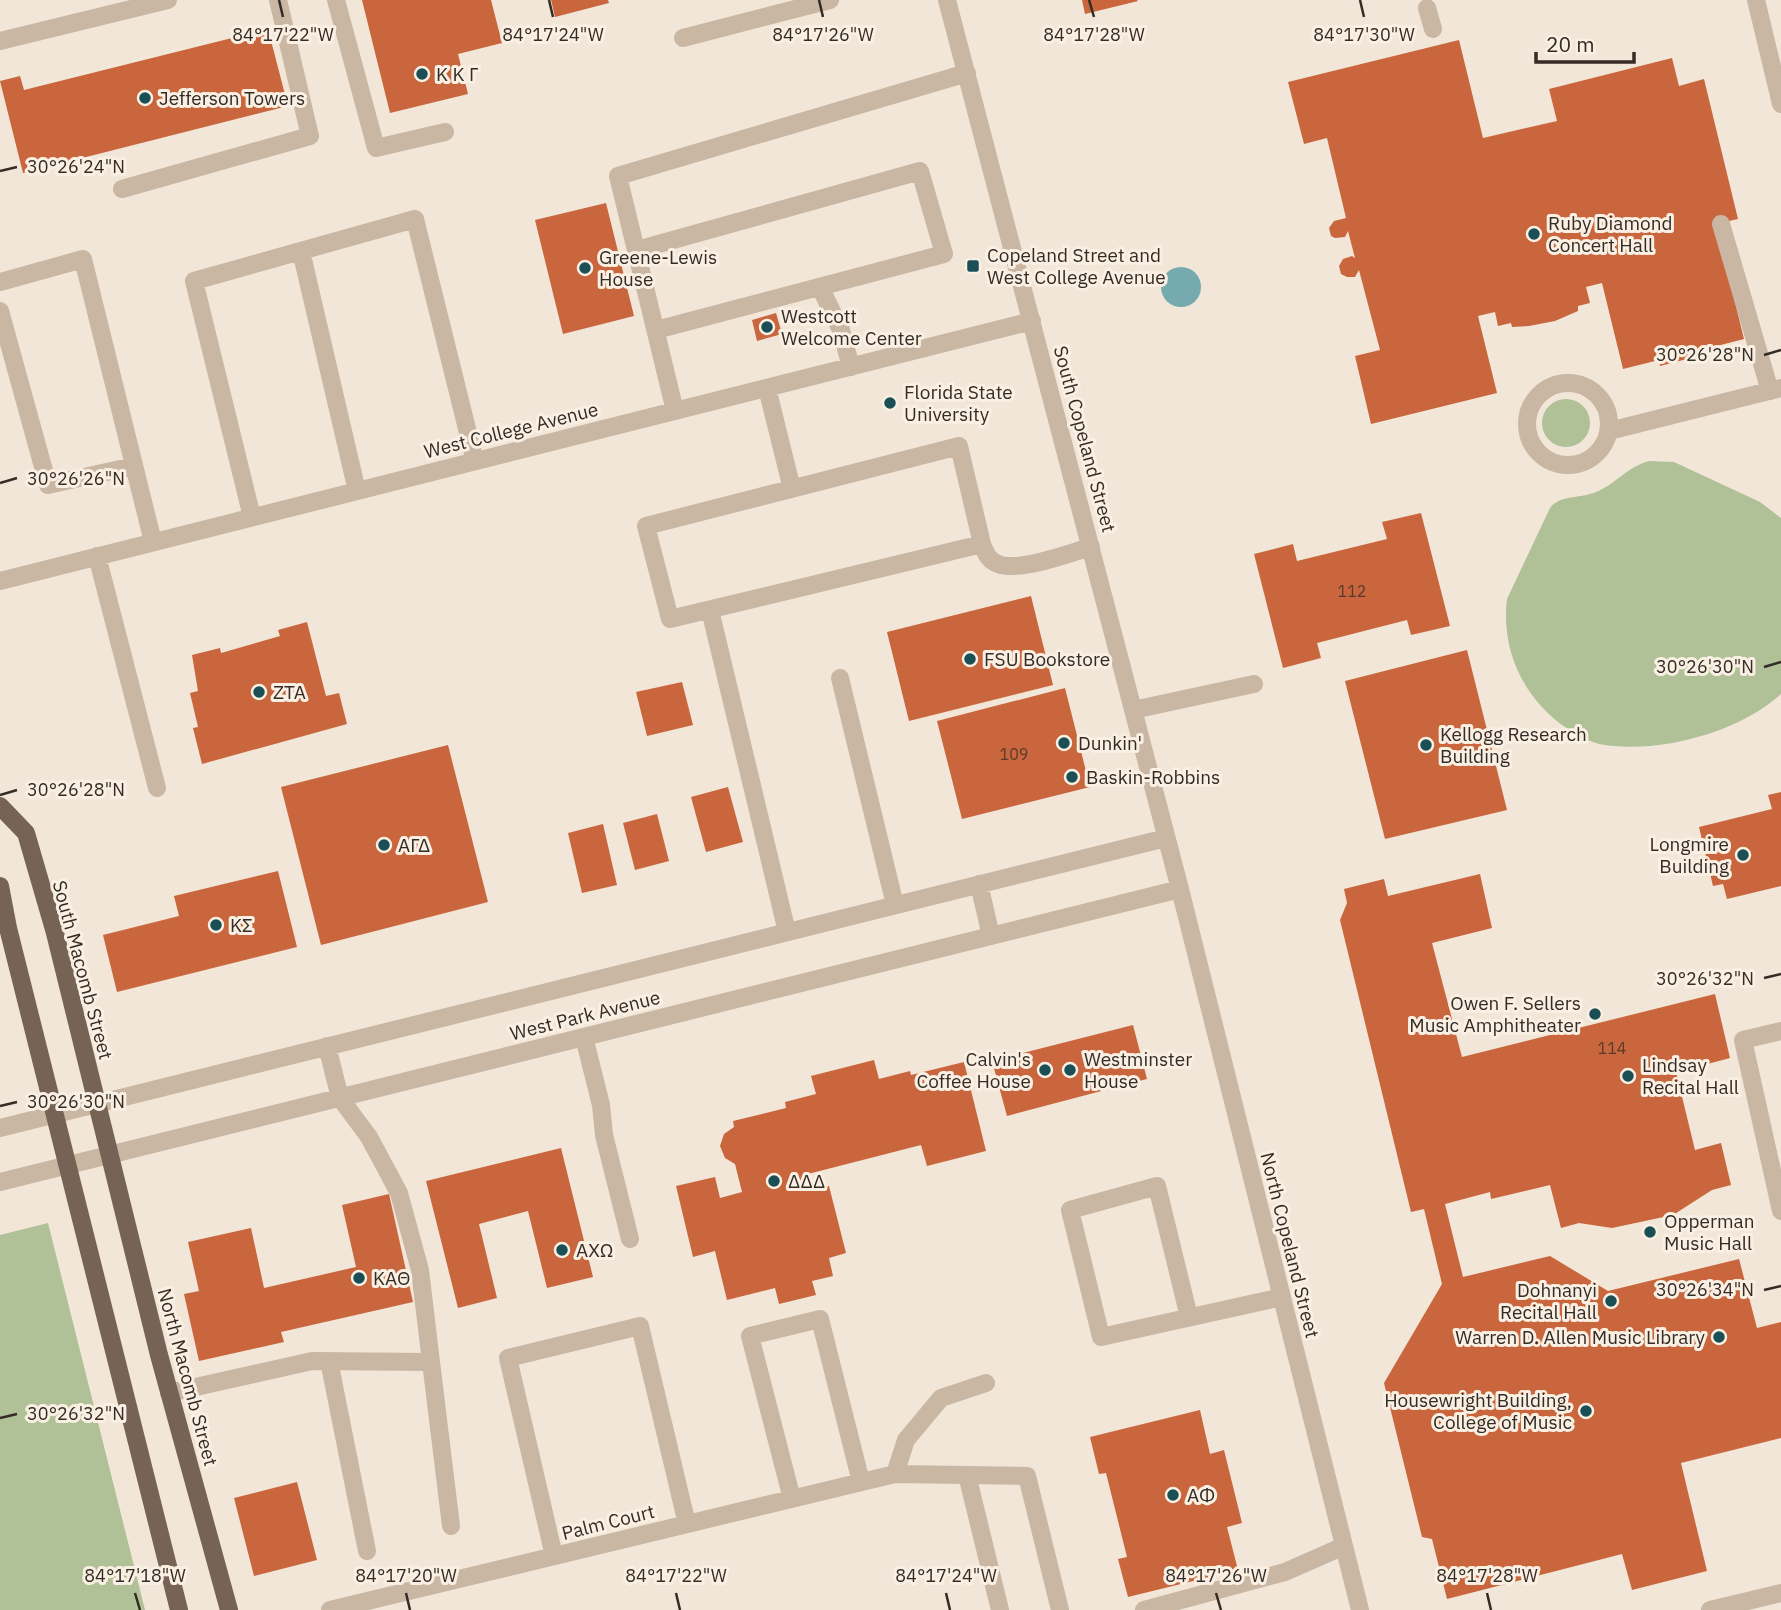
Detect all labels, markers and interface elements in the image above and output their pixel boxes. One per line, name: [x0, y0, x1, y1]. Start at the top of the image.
scale bar: [1536, 21, 1634, 65]
text: 84°17'22"W: [232, 23, 334, 46]
text: 84°17'24"W: [502, 23, 604, 46]
text: 84°17'26"W: [772, 23, 874, 46]
text: 84°17'28"W: [1043, 23, 1145, 46]
text: 84°17'30"W: [1313, 23, 1415, 46]
text: 20 m: [1546, 30, 1595, 58]
place label: Κ Κ Γ: [436, 62, 479, 86]
marker: Κ Κ Γ: [414, 66, 430, 82]
place label: Jefferson Towers: [159, 86, 305, 110]
marker: Jefferson Towers: [137, 90, 153, 106]
text: 30°26'24"N: [27, 155, 125, 178]
place label: Ruby Diamond Concert Hall: [1548, 211, 1673, 257]
marker: Ruby Diamond Concert Hall: [1526, 226, 1542, 242]
place label: Copeland Street and West College Avenue: [987, 243, 1166, 289]
place label: Greene-Lewis House: [599, 245, 717, 291]
marker: Copeland Street and West College Avenue: [965, 258, 981, 274]
marker: Greene-Lewis House: [577, 260, 593, 276]
place label: Westcott Welcome Center: [781, 304, 922, 350]
marker: Westcott Welcome Center: [759, 319, 775, 335]
street label: South Copeland Street: [1049, 343, 1121, 535]
text: 30°26'28"N: [1656, 343, 1754, 366]
place label: Florida State University: [904, 380, 1013, 426]
marker: Florida State University: [882, 395, 898, 411]
street label: West College Avenue: [421, 397, 601, 463]
text: 30°26'26"N: [27, 467, 125, 490]
house number: 112: [1338, 581, 1366, 601]
place label: FSU Bookstore: [984, 647, 1110, 671]
marker: FSU Bookstore: [962, 651, 978, 667]
text: 30°26'30"N: [1656, 655, 1754, 678]
place label: ΖΤΑ: [273, 680, 306, 704]
marker: ΖΤΑ: [251, 684, 267, 700]
place label: Kellogg Research Building: [1440, 722, 1587, 768]
place label: Dunkin': [1078, 731, 1142, 755]
marker: Dunkin': [1056, 735, 1072, 751]
marker: Kellogg Research Building: [1418, 737, 1434, 753]
house number: 109: [1000, 744, 1028, 764]
place label: Baskin-Robbins: [1086, 765, 1220, 789]
marker: Baskin-Robbins: [1064, 769, 1080, 785]
text: 30°26'28"N: [27, 778, 125, 801]
place label: Longmire Building: [1650, 832, 1729, 878]
place label: ΑΓΔ: [398, 833, 430, 857]
marker: ΑΓΔ: [376, 837, 392, 853]
marker: Longmire Building: [1735, 847, 1751, 863]
street label: South Macomb Street: [48, 878, 118, 1062]
place label: ΚΣ: [230, 913, 253, 937]
marker: ΚΣ: [208, 917, 224, 933]
text: 30°26'32"N: [1656, 967, 1754, 990]
street label: West Park Avenue: [508, 985, 662, 1045]
place label: Owen F. Sellers Music Amphitheater: [1409, 991, 1581, 1037]
marker: Owen F. Sellers Music Amphitheater: [1587, 1006, 1603, 1022]
house number: 114: [1598, 1038, 1626, 1058]
place label: Calvin's Coffee House: [917, 1047, 1031, 1093]
place label: Westminster House: [1084, 1047, 1192, 1093]
place label: Lindsay Recital Hall: [1642, 1053, 1739, 1099]
marker: Calvin's Coffee House: [1037, 1062, 1053, 1078]
marker: Westminster House: [1062, 1062, 1078, 1078]
marker: Lindsay Recital Hall: [1620, 1068, 1636, 1084]
text: 30°26'30"N: [27, 1090, 125, 1113]
street label: North Copeland Street: [1255, 1150, 1325, 1340]
place label: ΔΔΔ: [788, 1169, 825, 1193]
marker: ΔΔΔ: [766, 1173, 782, 1189]
place label: Opperman Music Hall: [1664, 1209, 1754, 1255]
marker: Opperman Music Hall: [1642, 1224, 1658, 1240]
place label: ΑΧΩ: [576, 1238, 613, 1262]
marker: ΑΧΩ: [554, 1242, 570, 1258]
place label: ΚΑΘ: [373, 1266, 410, 1290]
marker: ΚΑΘ: [351, 1270, 367, 1286]
place label: Dohnanyi Recital Hall: [1500, 1278, 1597, 1324]
text: 30°26'34"N: [1656, 1278, 1754, 1301]
street label: North Macomb Street: [153, 1286, 223, 1468]
marker: Dohnanyi Recital Hall: [1603, 1293, 1619, 1309]
place label: Warren D. Allen Music Library: [1455, 1325, 1706, 1349]
marker: Warren D. Allen Music Library: [1711, 1329, 1727, 1345]
place label: Housewright Building, College of Music: [1384, 1388, 1572, 1434]
text: 30°26'32"N: [27, 1402, 125, 1425]
marker: Housewright Building, College of Music: [1578, 1403, 1594, 1419]
place label: ΑΦ: [1187, 1483, 1215, 1507]
marker: ΑΦ: [1165, 1487, 1181, 1503]
street label: Palm Court: [559, 1499, 657, 1545]
text: 84°17'18"W: [84, 1564, 186, 1587]
text: 84°17'20"W: [355, 1564, 457, 1587]
text: 84°17'22"W: [625, 1564, 727, 1587]
text: 84°17'24"W: [895, 1564, 997, 1587]
text: 84°17'26"W: [1165, 1564, 1267, 1587]
text: 84°17'28"W: [1436, 1564, 1538, 1587]

